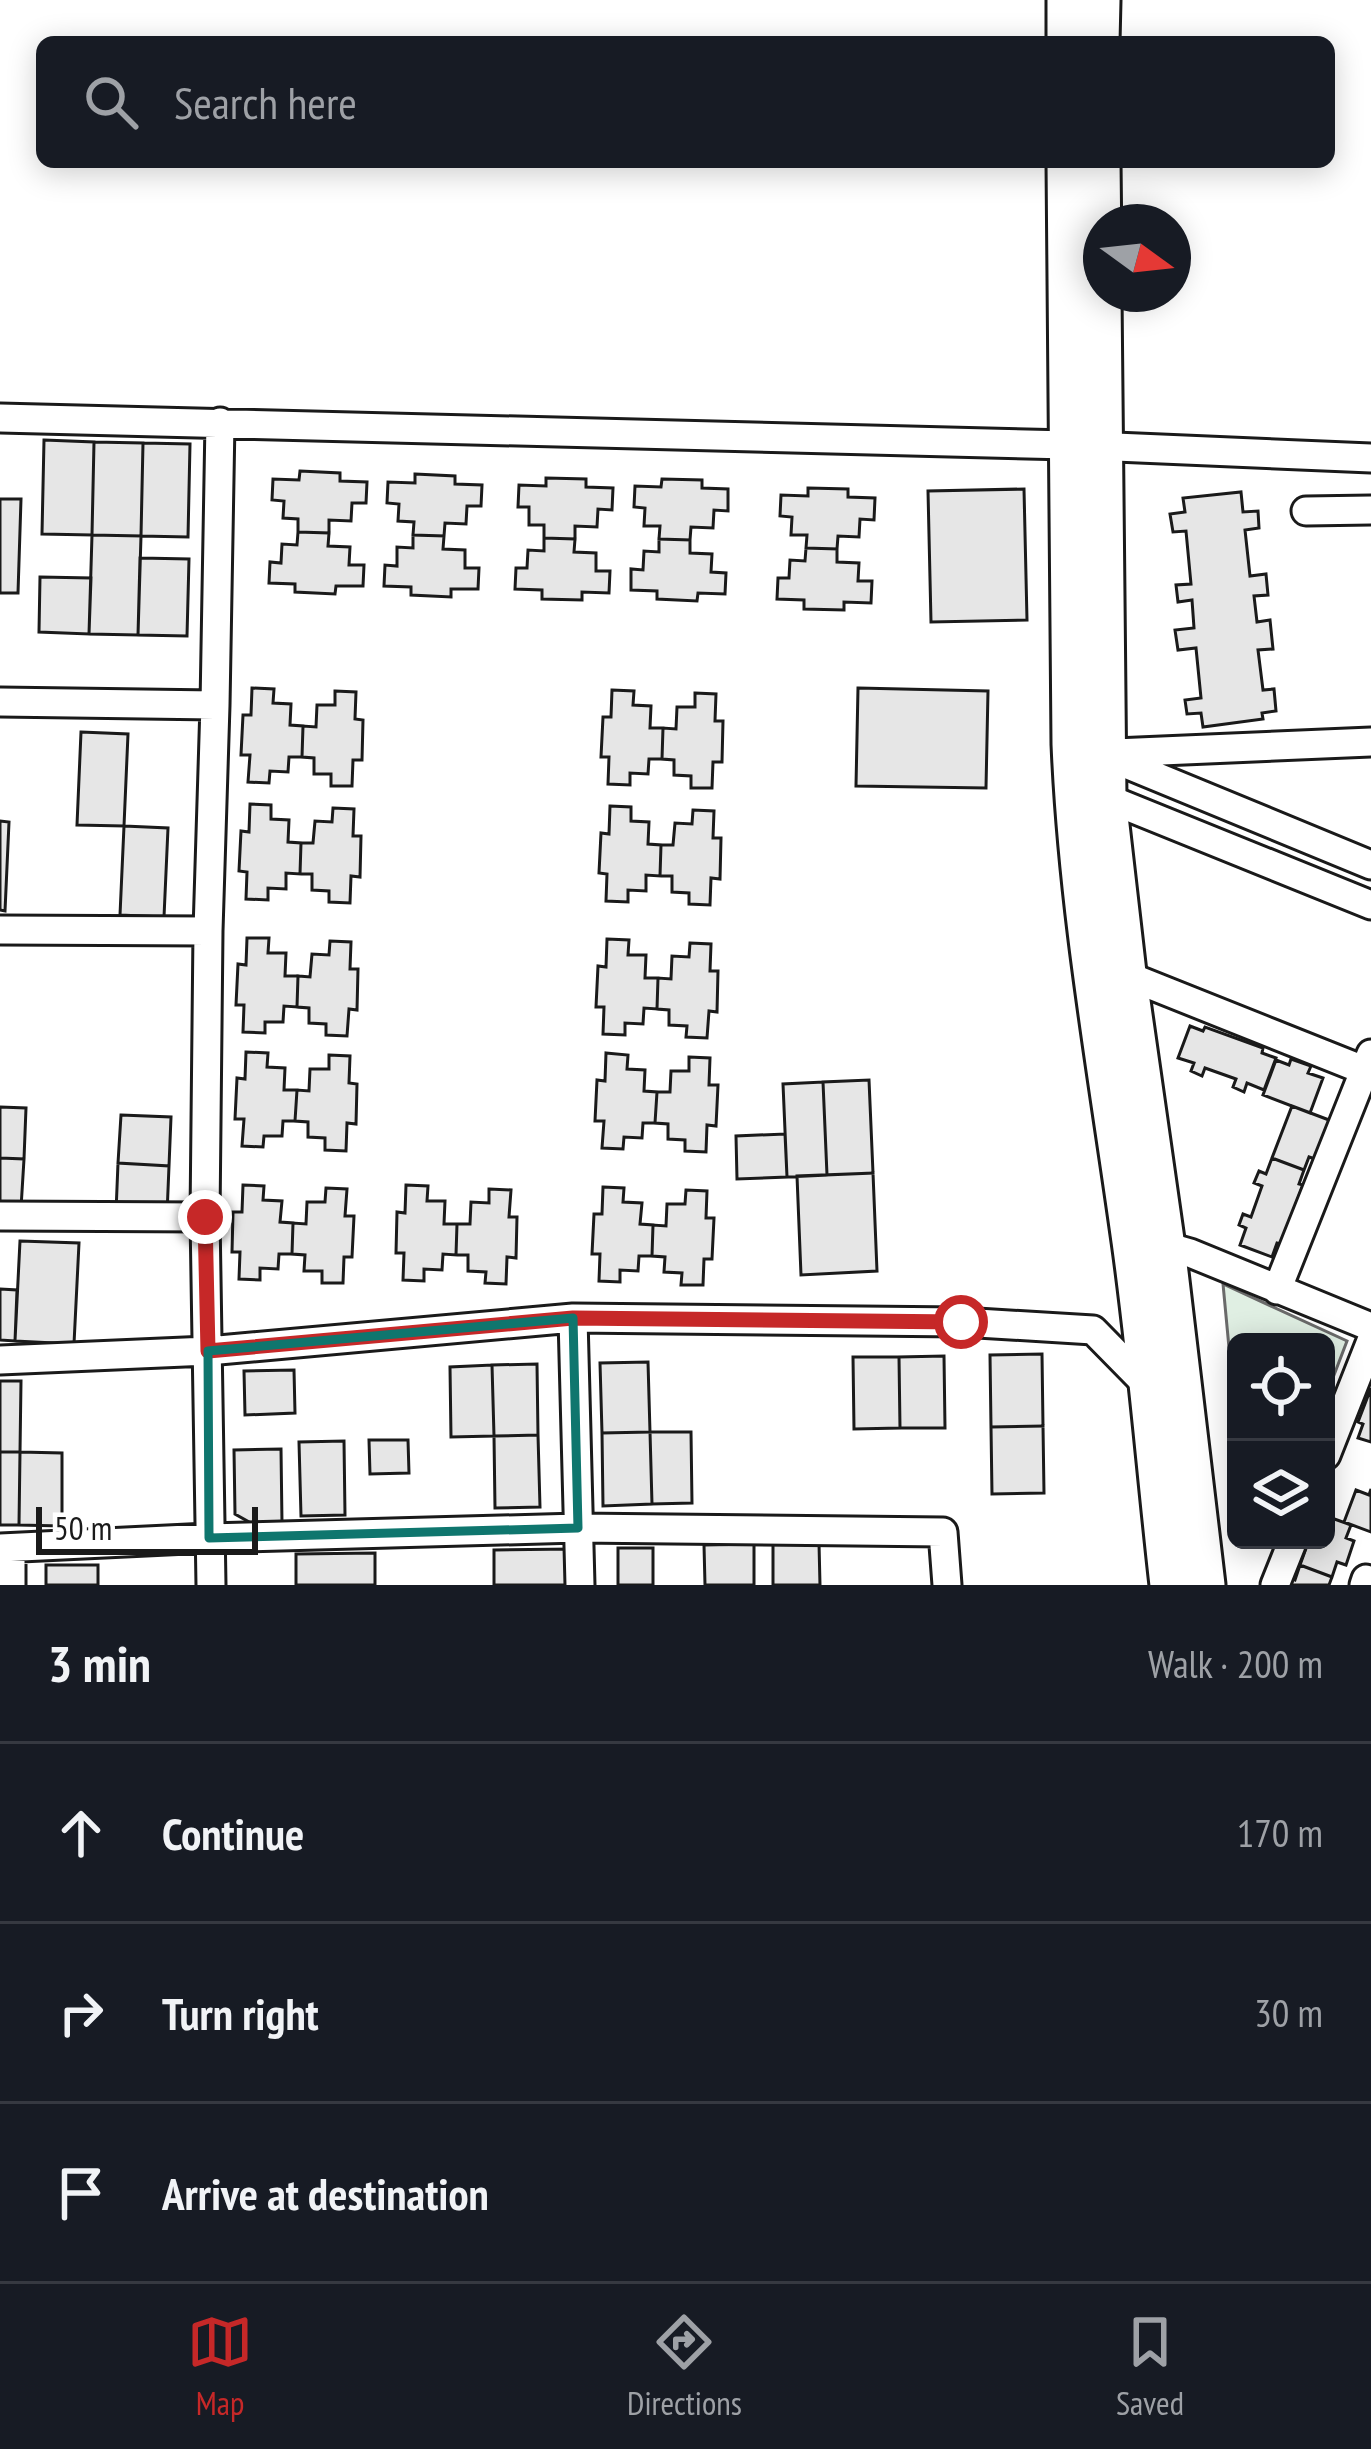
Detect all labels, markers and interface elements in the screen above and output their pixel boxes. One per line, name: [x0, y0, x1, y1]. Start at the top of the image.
search box: [36, 36, 1335, 168]
icon: search: [78, 69, 144, 135]
text: Search here: [174, 73, 357, 131]
north arrow: [1083, 204, 1191, 312]
route end: [178, 1190, 232, 1244]
route start: [934, 1295, 988, 1349]
map controls: [1227, 1333, 1335, 1549]
button: locate: [1227, 1333, 1335, 1441]
button: layers: [1227, 1441, 1335, 1549]
scale bar: [36, 1501, 258, 1554]
text: 50 m: [54, 1506, 112, 1549]
text: 3 min: [48, 1630, 151, 1696]
text: Walk · 200 m: [1148, 1638, 1323, 1689]
icon: ahead: [48, 1800, 114, 1866]
text: Continue: [162, 1804, 304, 1862]
text: 170 m: [1237, 1807, 1323, 1858]
icon: right: [48, 1980, 114, 2046]
text: Turn right: [162, 1984, 319, 2042]
text: 30 m: [1254, 1987, 1323, 2038]
icon: arrive: [48, 2160, 114, 2226]
text: Arrive at destination: [162, 2164, 489, 2222]
tab: Map: [187, 2309, 253, 2424]
tab: Directions: [627, 2309, 742, 2424]
tab: Saved: [1116, 2309, 1184, 2424]

